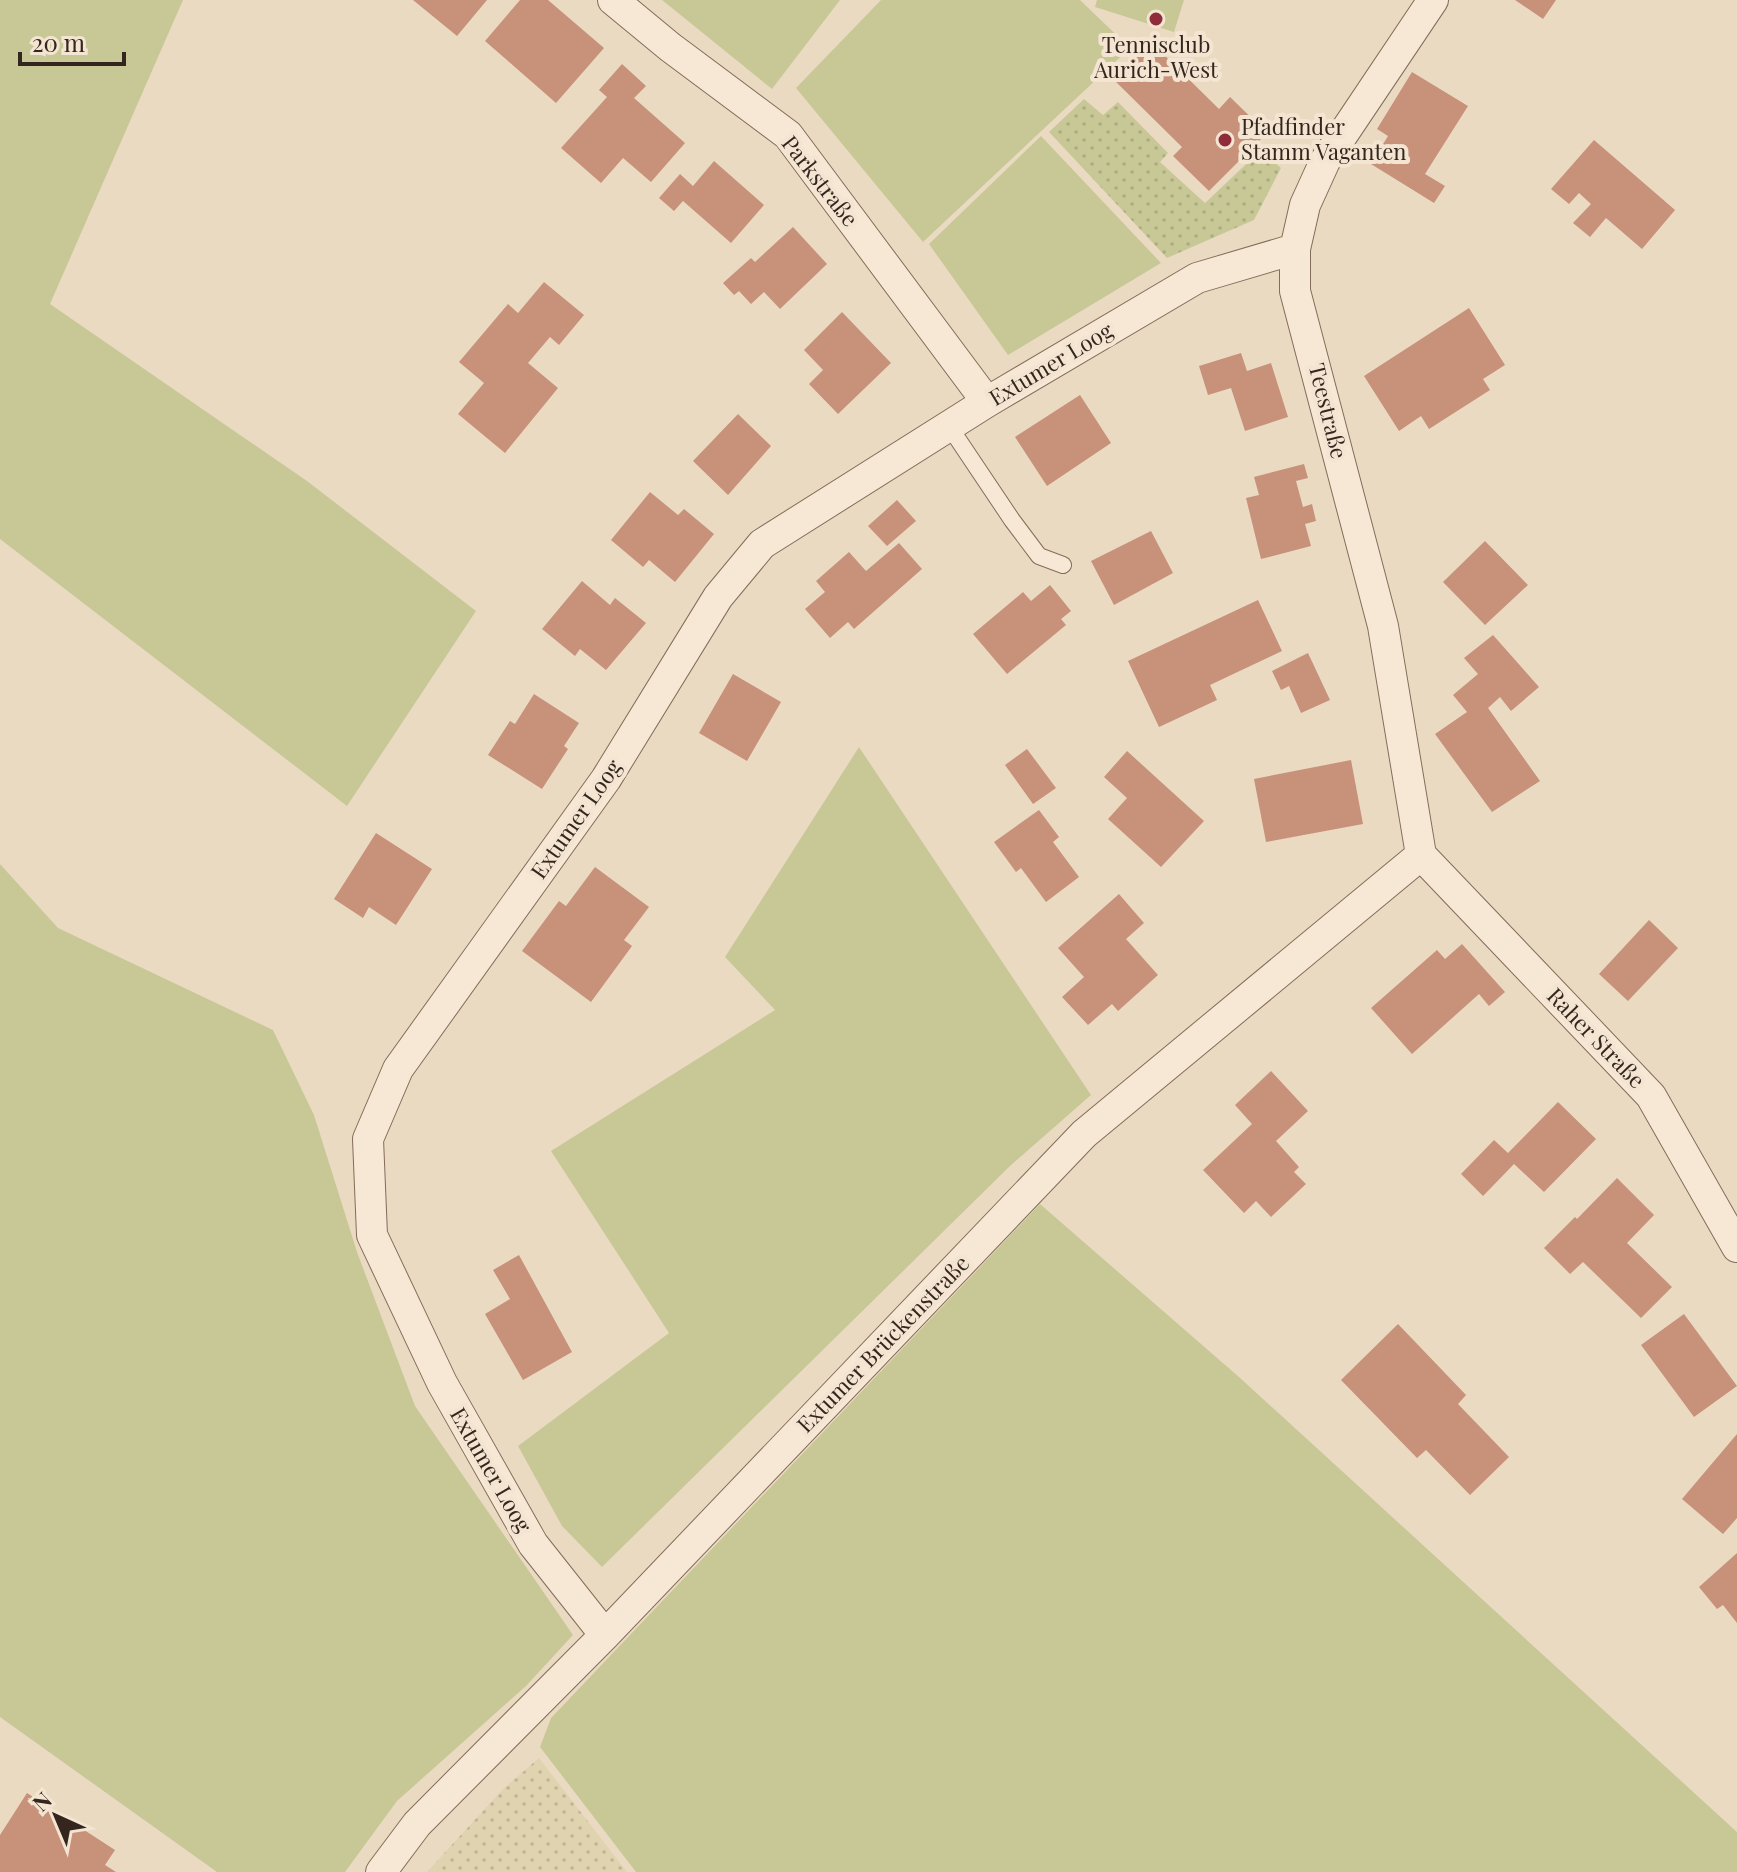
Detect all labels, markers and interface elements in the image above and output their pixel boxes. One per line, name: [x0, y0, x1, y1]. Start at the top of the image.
marker: Tennisclub Aurich-West: [1147, 10, 1165, 28]
scale bar: [20, 16, 124, 66]
text: 20 m: [32, 26, 85, 58]
place label: Tennisclub Aurich-West: [1093, 29, 1219, 84]
place label: Pfadfinder Stamm Vaganten: [1241, 111, 1406, 166]
street label: Parkstraße: [776, 129, 866, 232]
marker: Pfadfinder Stamm Vaganten: [1216, 131, 1234, 149]
street label: Extumer Loog: [983, 314, 1118, 412]
street label: Teestraße: [1303, 360, 1355, 462]
street label: Extumer Loog: [523, 752, 628, 884]
street label: Raher Straße: [1541, 981, 1652, 1094]
street label: Extumer Brückenstraße: [790, 1248, 975, 1439]
street label: Extumer Loog: [444, 1402, 540, 1538]
north arrow: [16, 1776, 96, 1856]
text: N: [25, 1785, 58, 1817]

